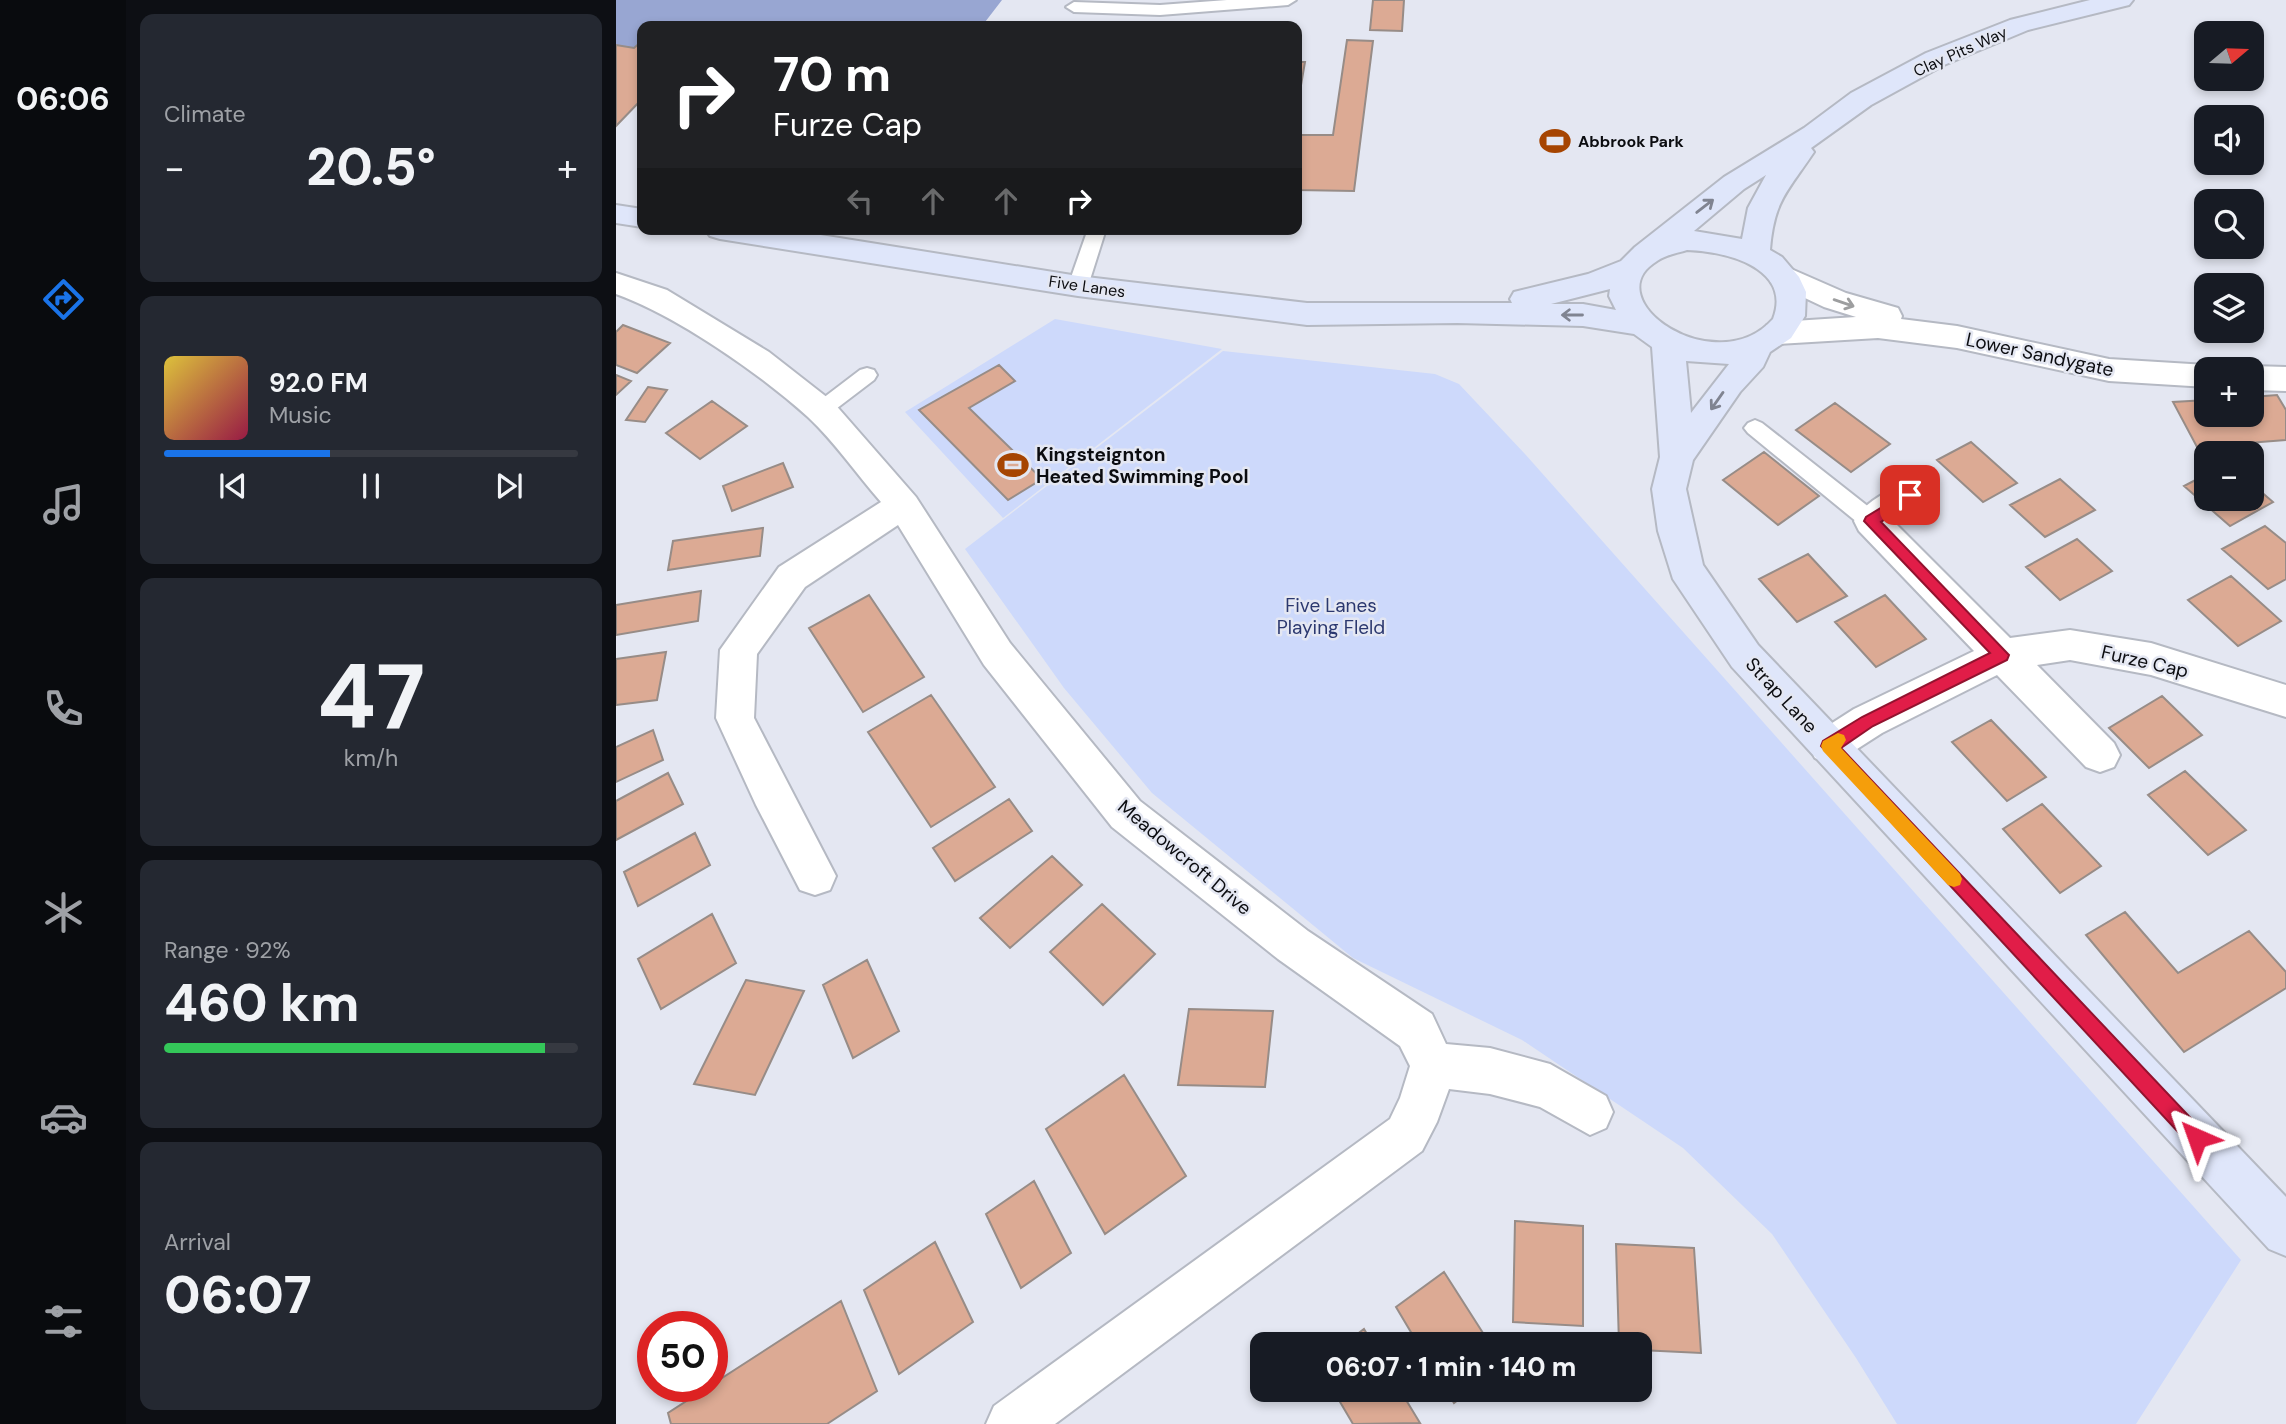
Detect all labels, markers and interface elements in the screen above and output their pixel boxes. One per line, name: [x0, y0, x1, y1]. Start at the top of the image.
street label: Clay Pits Way: [1910, 21, 2010, 81]
north arrow: [2194, 21, 2264, 91]
map controls: [2194, 21, 2264, 511]
text: 70 m: [773, 42, 891, 106]
icon: right: [658, 49, 749, 140]
text: 06:06: [16, 78, 110, 120]
text: Climate: [164, 99, 246, 129]
text: Furze Cap: [773, 104, 922, 146]
button: sound: [2194, 105, 2264, 175]
sports icon: Abbrook Park: [1538, 124, 1572, 158]
place label: Abbrook Park: [1578, 131, 1684, 152]
text: 20.5°: [306, 133, 436, 201]
text: −: [164, 143, 185, 193]
text: +: [557, 143, 578, 193]
icon: left: [841, 182, 879, 220]
icon: ahead: [914, 182, 952, 220]
icon: ahead: [987, 182, 1025, 220]
icon: right: [1060, 182, 1098, 220]
button: search: [2194, 189, 2264, 259]
one-way arrow: [1696, 198, 1714, 213]
street label: Five Lanes: [1047, 271, 1127, 302]
button: layers: [2194, 273, 2264, 343]
icon: directions: [39, 275, 88, 324]
one-way arrow: [1832, 298, 1854, 310]
one-way arrow: [1560, 308, 1583, 322]
street label: Lower Sandygate: [1964, 327, 2116, 382]
button: +: [2194, 357, 2264, 427]
text: 92.0 FM: [269, 366, 368, 400]
one-way arrow: [1710, 391, 1724, 410]
text: Music: [269, 400, 332, 430]
button: −: [2194, 441, 2264, 511]
place label: Kingsteignton Heated Swimming Pool: [1036, 442, 1249, 489]
sports icon: Kingsteignton Heated Swimming Pool: [996, 448, 1030, 482]
pin: [1880, 465, 1940, 525]
icon: previous: [214, 467, 252, 505]
icon: pause: [352, 467, 390, 505]
icon: next: [490, 467, 528, 505]
icon: arrive: [1891, 476, 1929, 514]
icon: music: [39, 480, 88, 529]
park label: Five Lanes Playing FIeld: [1277, 593, 1385, 640]
text: 47: [317, 638, 425, 756]
street label: Furze Cap: [2099, 639, 2191, 684]
street label: Strap Lane: [1740, 652, 1823, 739]
icon: phone: [39, 684, 88, 733]
text: km/h: [344, 743, 398, 773]
street label: Meadowcroft Drive: [1113, 794, 1257, 921]
icon: climate: [39, 888, 88, 937]
text: Range · 92%: [164, 935, 291, 965]
text: 460 km: [164, 969, 360, 1037]
icon: car: [39, 1093, 88, 1142]
position arrow: [2160, 1101, 2234, 1175]
text: Arrival: [164, 1227, 231, 1257]
text: 06:07: [164, 1261, 312, 1329]
icon: filters: [39, 1297, 88, 1346]
speed limit sign: 50: [637, 1311, 728, 1402]
text: 06:07 · 1 min · 140 m: [1326, 1350, 1576, 1384]

